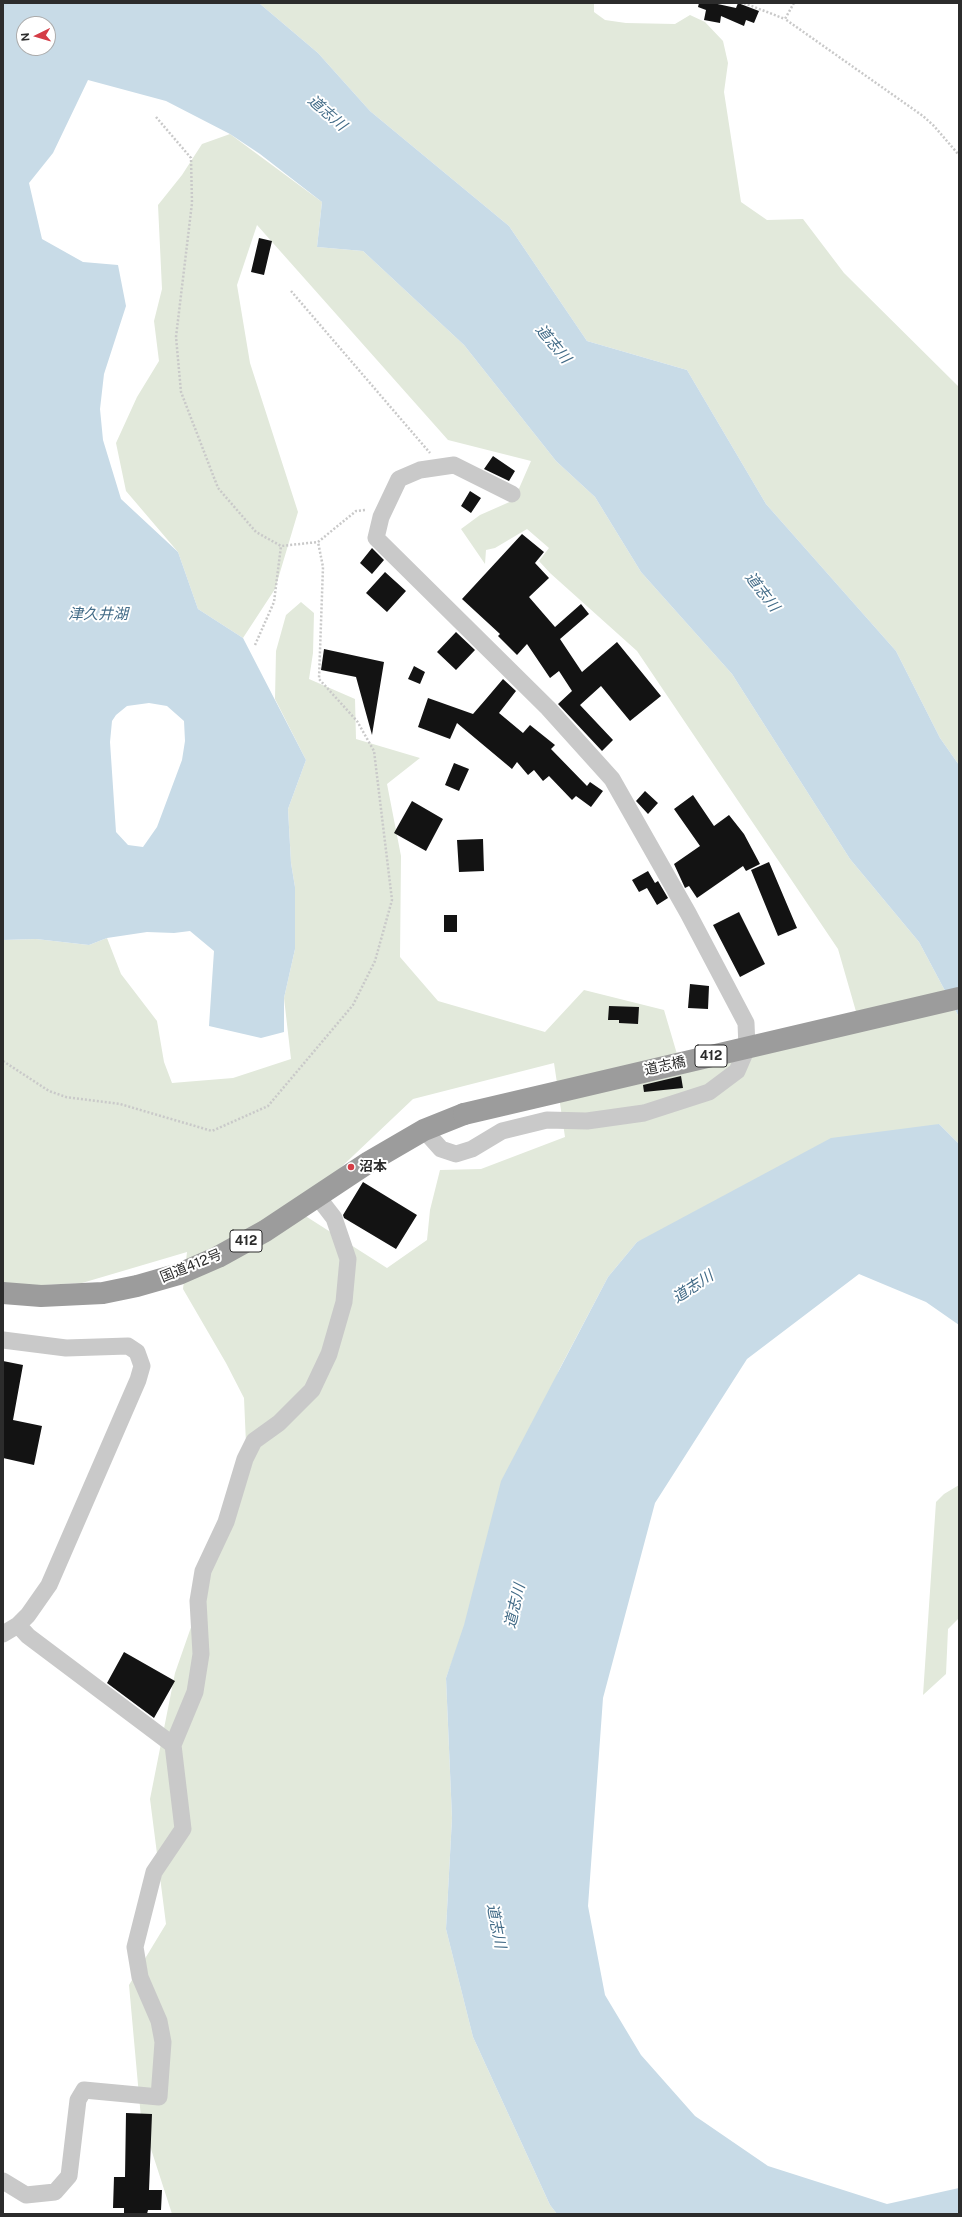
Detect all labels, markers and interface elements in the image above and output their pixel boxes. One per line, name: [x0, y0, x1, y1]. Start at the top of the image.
north arrow: [16, 16, 56, 56]
text: N: [19, 32, 31, 42]
water label: 道志川: [304, 91, 350, 135]
water label: 道志川: [532, 321, 574, 367]
water label: 道志川: [741, 569, 783, 615]
water label: 津久井湖: [68, 605, 128, 623]
road number: 412: [695, 1045, 727, 1067]
street label: 道志橋: [643, 1053, 687, 1079]
place label: 沼本: [359, 1159, 387, 1175]
marker: 沼本: [346, 1162, 356, 1172]
road number: 412: [230, 1230, 262, 1252]
street label: 国道412号: [158, 1246, 224, 1286]
water label: 道志川: [669, 1267, 717, 1307]
water label: 道志川: [501, 1582, 529, 1630]
water label: 道志川: [483, 1902, 509, 1950]

